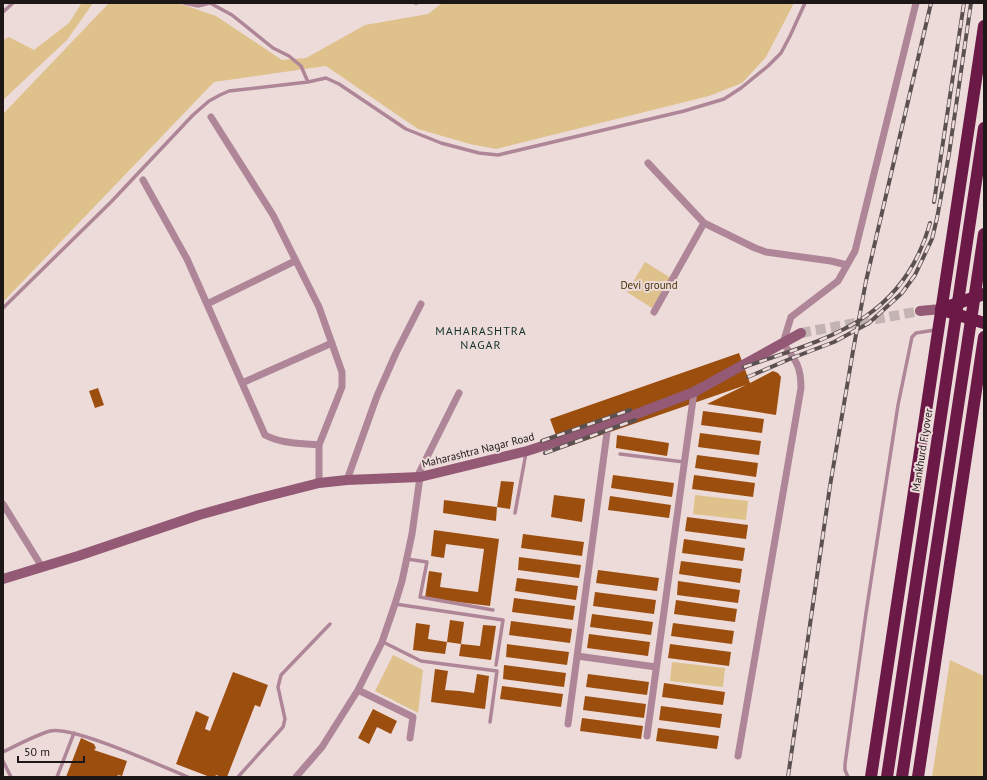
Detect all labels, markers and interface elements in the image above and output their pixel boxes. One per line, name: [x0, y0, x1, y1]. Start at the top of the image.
park label: Devi ground: [620, 278, 678, 292]
district label: MAHARASHTRA NAGAR: [435, 323, 527, 352]
street label: Mankhurd Flyover: [909, 407, 936, 493]
street label: Maharashtra Nagar Road: [420, 429, 536, 471]
scale bar: [18, 738, 84, 764]
text: 50 m: [24, 744, 50, 759]

